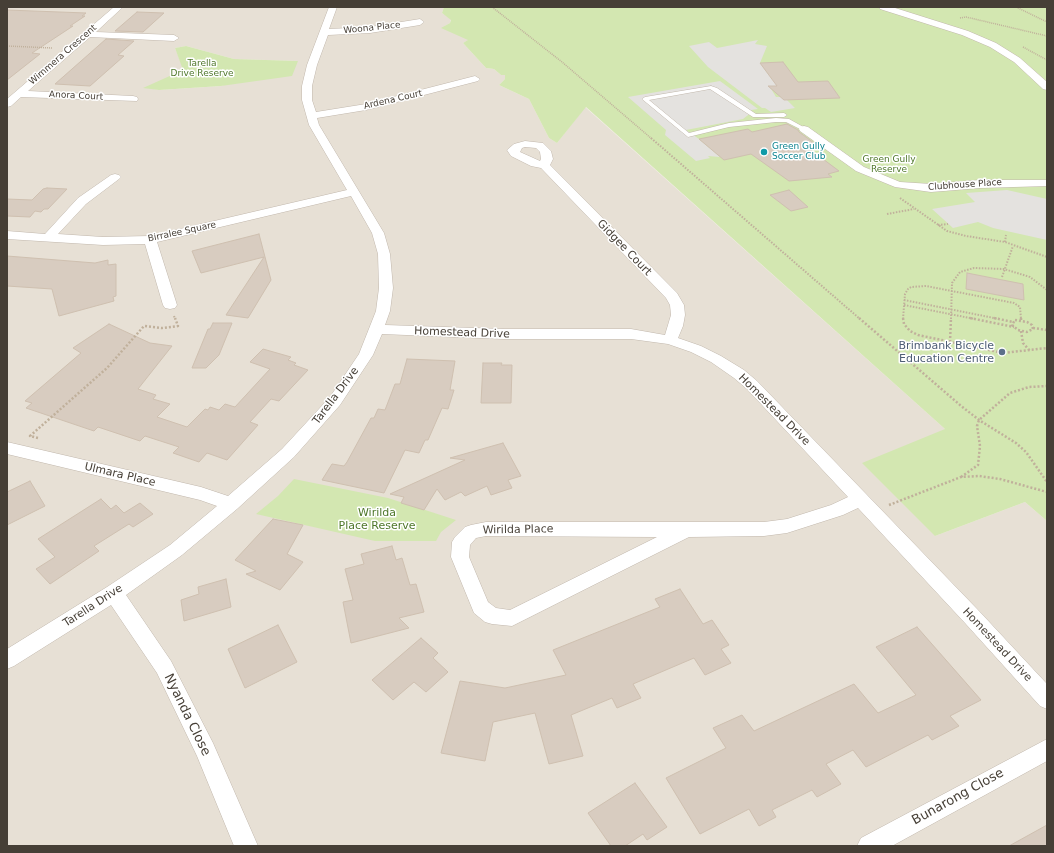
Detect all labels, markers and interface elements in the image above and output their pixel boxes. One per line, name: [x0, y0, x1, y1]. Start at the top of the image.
street label: Woona Place: [343, 20, 401, 36]
street label: Wimmera Crescent: [27, 23, 99, 87]
park label: Tarella Drive Reserve: [170, 59, 234, 80]
street label: Ardena Court: [363, 88, 423, 112]
street label: Anora Court: [49, 89, 103, 103]
place label: Green Gully Soccer Club: [772, 142, 825, 163]
marker: Green Gully Soccer Club: [759, 147, 769, 157]
park label: Green Gully Reserve: [862, 155, 916, 176]
street label: Clubhouse Place: [928, 177, 1002, 193]
street label: Gidgee Court: [594, 217, 654, 279]
street label: Birralee Square: [147, 219, 217, 245]
street label: Homestead Drive: [414, 325, 510, 341]
place label: Brimbank Bicycle Education Centre: [899, 339, 994, 365]
marker: Brimbank Bicycle Education Centre: [997, 347, 1007, 357]
street label: Tarella Drive: [310, 365, 362, 427]
street label: Homestead Drive: [735, 371, 813, 449]
street label: Ulmara Place: [83, 460, 157, 490]
park label: Wirilda Place Reserve: [339, 506, 415, 532]
street label: Wirilda Place: [482, 523, 554, 537]
street label: Tarella Drive: [61, 582, 125, 630]
street label: Homestead Drive: [959, 605, 1035, 685]
street label: Nyanda Close: [160, 671, 214, 759]
street label: Bunarong Close: [909, 765, 1007, 829]

